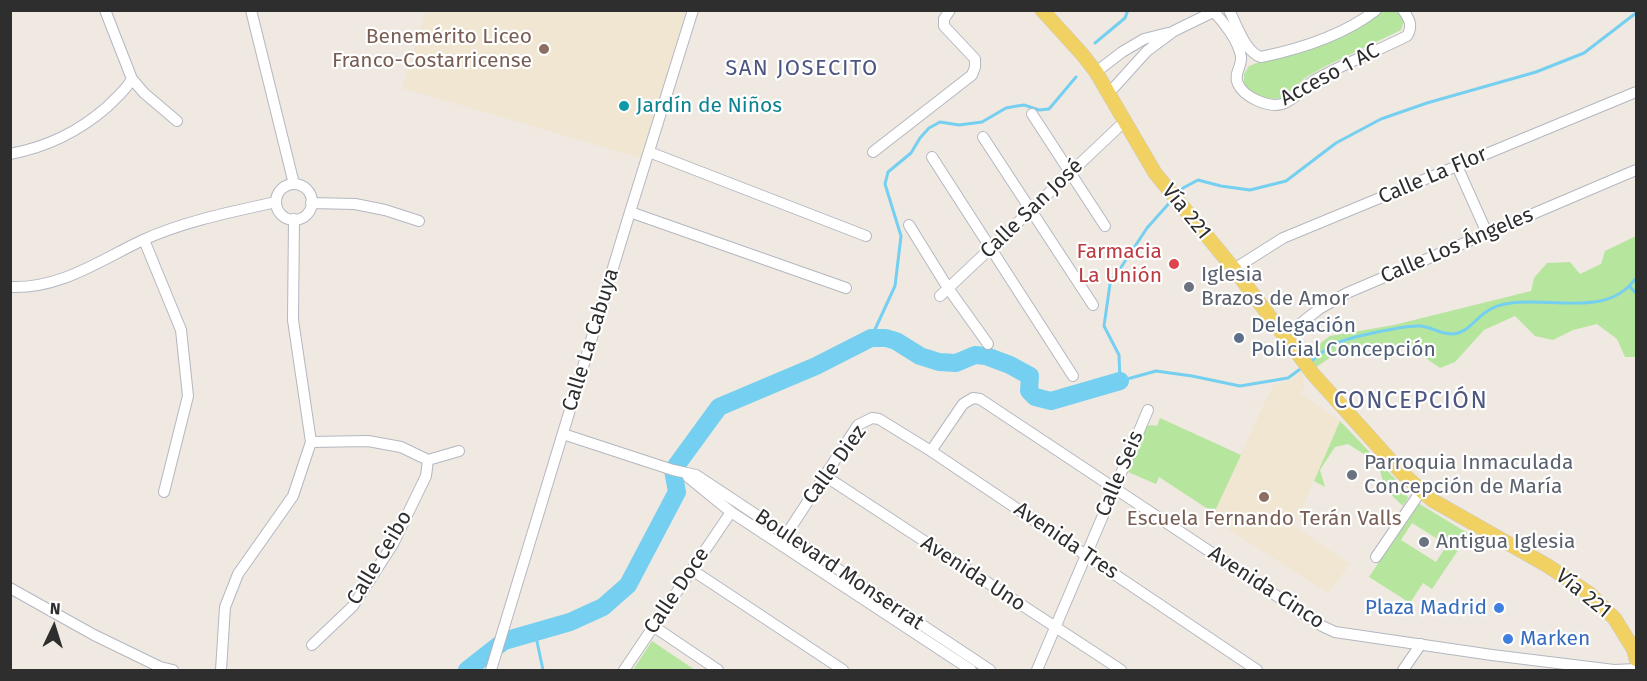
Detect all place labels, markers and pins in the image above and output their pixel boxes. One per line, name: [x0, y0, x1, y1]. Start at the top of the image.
place label: Benemérito Liceo Franco-Costarricense: [332, 24, 532, 74]
marker: Benemérito Liceo Franco-Costarricense: [537, 42, 551, 56]
place label: Jardín de Niños: [636, 93, 782, 119]
marker: Jardín de Niños: [617, 99, 631, 113]
place label: Farmacia La Unión: [1077, 239, 1162, 289]
marker: Farmacia La Unión: [1167, 257, 1181, 271]
place label: Iglesia Brazos de Amor: [1201, 262, 1349, 312]
marker: Iglesia Brazos de Amor: [1182, 280, 1196, 294]
place label: Delegación Policial Concepción: [1251, 313, 1436, 363]
marker: Delegación Policial Concepción: [1232, 331, 1246, 345]
place label: Parroquia Inmaculada Concepción de María: [1364, 450, 1573, 500]
marker: Parroquia Inmaculada Concepción de María: [1345, 468, 1359, 482]
marker: Escuela Fernando Terán Valls: [1257, 490, 1271, 504]
place label: Escuela Fernando Terán Valls: [1127, 506, 1401, 532]
place label: Antigua Iglesia: [1436, 529, 1576, 555]
marker: Antigua Iglesia: [1417, 535, 1431, 549]
place label: Plaza Madrid: [1365, 595, 1487, 621]
marker: Plaza Madrid: [1492, 601, 1506, 615]
place label: Marken: [1520, 626, 1590, 652]
marker: Marken: [1501, 632, 1515, 646]

